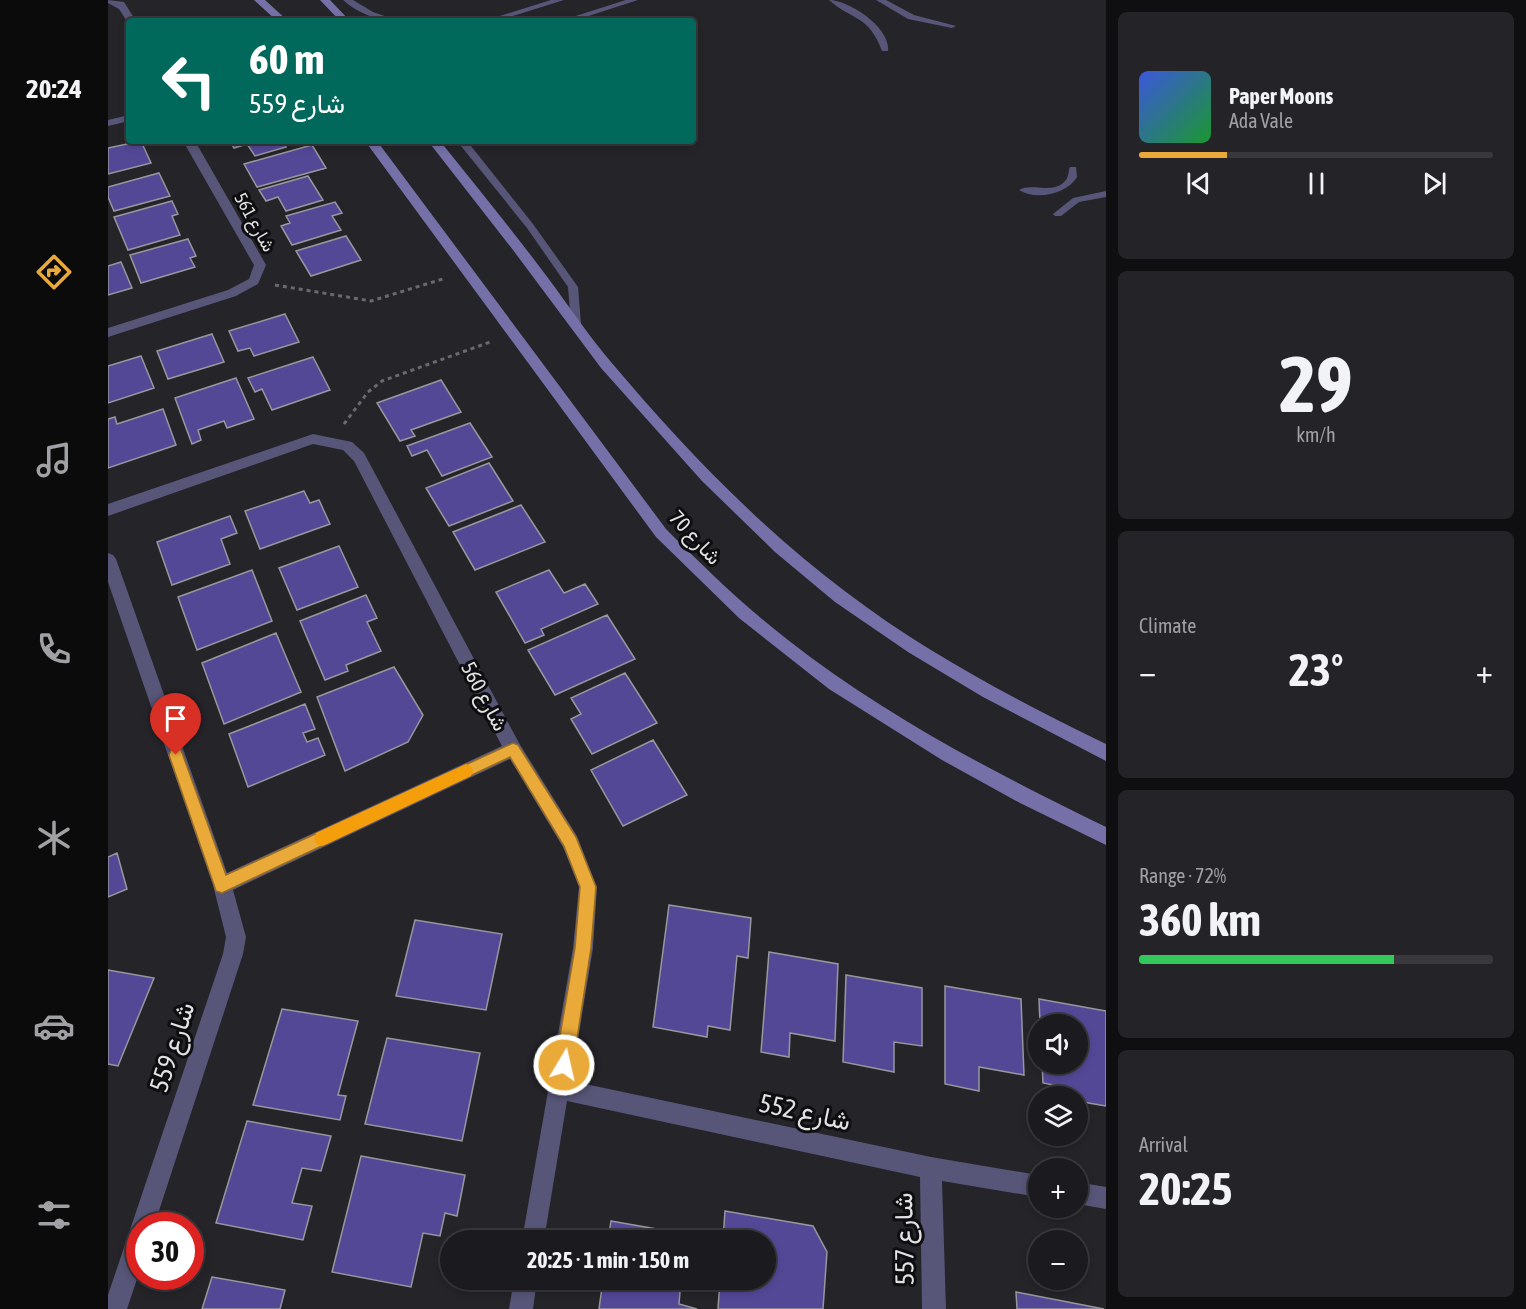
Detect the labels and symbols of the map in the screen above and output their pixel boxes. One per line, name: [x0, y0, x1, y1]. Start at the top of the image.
street label: شارع 561: [229, 189, 280, 256]
street label: شارع 70: [663, 505, 727, 571]
street label: شارع 560: [454, 657, 513, 736]
pin: [150, 693, 201, 755]
street label: شارع 559: [143, 998, 203, 1097]
position arrow: [532, 1033, 596, 1097]
street label: شارع 552: [756, 1088, 853, 1139]
street label: شارع 557: [888, 1192, 923, 1286]
speed limit sign: 30: [126, 1212, 204, 1290]

